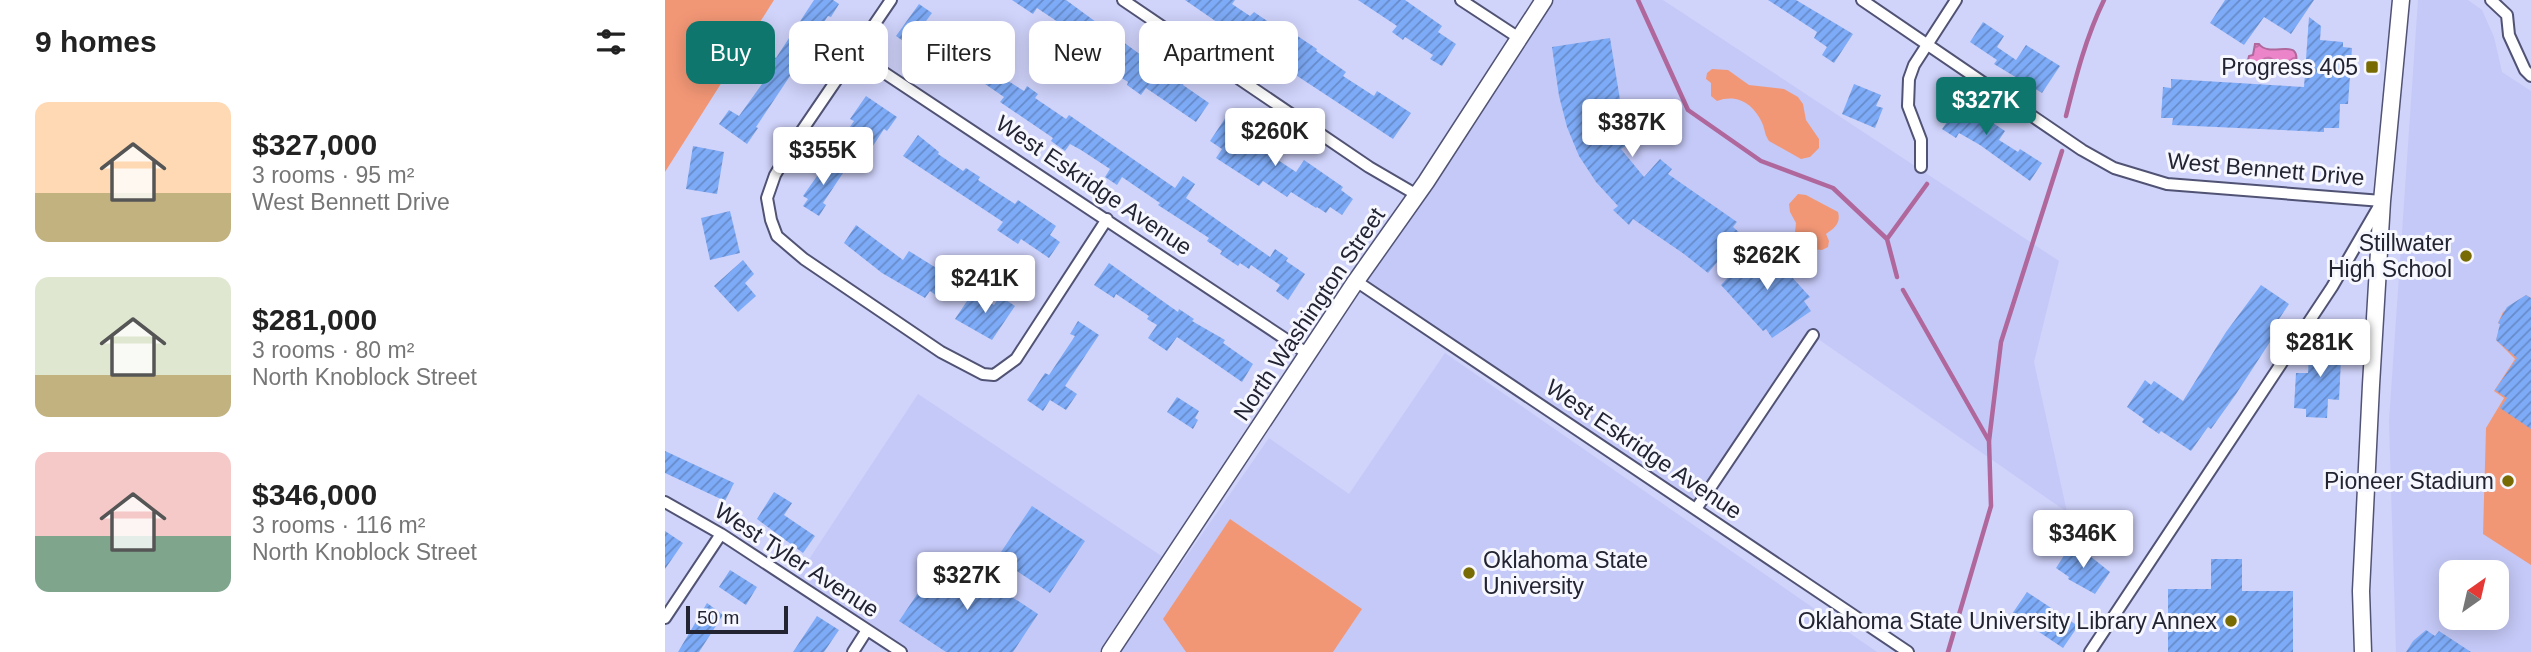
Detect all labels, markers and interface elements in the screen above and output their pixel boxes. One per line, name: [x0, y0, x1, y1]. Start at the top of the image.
chip: Buy: [686, 21, 775, 84]
chip: Rent: [789, 21, 888, 84]
chip: Filters: [902, 21, 1015, 84]
chip: New: [1029, 21, 1125, 84]
chip: Apartment: [1139, 21, 1298, 84]
icon: filters: [592, 23, 630, 61]
text: 9 homes: [35, 25, 157, 58]
place label: Progress 405: [2221, 54, 2358, 80]
marker: Progress 405: [2364, 59, 2380, 75]
pin: $327K: [1937, 78, 2035, 137]
text: $327K: [1952, 87, 2020, 113]
pin: $387K: [1583, 100, 1681, 159]
pin: $260K: [1226, 108, 1324, 168]
text: $387K: [1598, 109, 1666, 135]
street label: West Eskridge Avenue: [991, 110, 1197, 260]
text: $260K: [1241, 118, 1309, 144]
text: $327,000: [252, 128, 377, 161]
pin: $355K: [774, 128, 872, 187]
icon: home: [91, 130, 175, 214]
text: $355K: [789, 137, 857, 163]
street label: West Bennett Drive: [2166, 147, 2366, 191]
text: 3 rooms · 95 m²: [252, 162, 414, 188]
text: West Bennett Drive: [252, 189, 450, 215]
street label: North Washington Street: [1228, 202, 1390, 425]
place label: Stillwater High School: [2328, 230, 2452, 282]
pin: $262K: [1718, 232, 1816, 292]
text: $262K: [1733, 242, 1801, 268]
marker: Stillwater High School: [2458, 248, 2474, 264]
pin: $241K: [936, 256, 1034, 315]
text: $241K: [951, 265, 1019, 291]
text: $281,000: [252, 303, 377, 336]
icon: home: [91, 305, 175, 389]
pin: $281K: [2271, 320, 2369, 379]
text: $281K: [2286, 329, 2354, 355]
text: 3 rooms · 80 m²: [252, 337, 414, 363]
text: North Knoblock Street: [252, 364, 477, 390]
street label: West Eskridge Avenue: [1541, 374, 1747, 524]
place label: Pioneer Stadium: [2324, 468, 2494, 494]
marker: Pioneer Stadium: [2500, 473, 2516, 489]
text: $346,000: [252, 478, 377, 511]
icon: home: [91, 480, 175, 564]
street label: West Tyler Avenue: [710, 497, 884, 623]
pin: $346K: [2034, 510, 2132, 570]
text: 3 rooms · 116 m²: [252, 512, 425, 538]
text: $346K: [2049, 520, 2117, 546]
text: North Knoblock Street: [252, 539, 477, 565]
place label: Oklahoma State University: [1483, 547, 1648, 599]
pin: $327K: [918, 552, 1016, 612]
north arrow: [2439, 560, 2509, 630]
map controls: [2439, 560, 2509, 630]
text: $327K: [933, 562, 1001, 588]
marker: Oklahoma State University: [1461, 565, 1477, 581]
scale bar: [686, 603, 787, 635]
text: 50 m: [697, 607, 739, 628]
place label: Oklahoma State University Library Annex: [1798, 608, 2217, 634]
marker: Oklahoma State University Library Annex: [2223, 613, 2239, 629]

